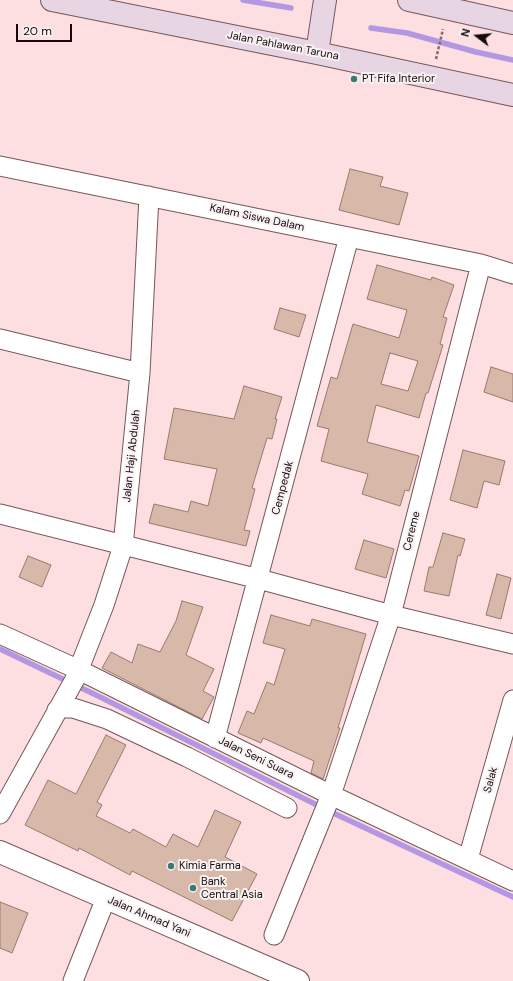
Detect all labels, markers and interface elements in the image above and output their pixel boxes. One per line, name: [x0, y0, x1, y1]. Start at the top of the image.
scale bar: [18, 16, 74, 42]
north arrow: [457, 16, 497, 56]
text: 20 m: [23, 23, 52, 39]
text: N: [458, 27, 473, 38]
street label: Jalan Pahlawan Taruna: [226, 29, 340, 63]
place label: PT Fifa Interior: [362, 72, 435, 86]
marker: PT Fifa Interior: [349, 74, 359, 84]
street label: Kalam Siswa Dalam: [208, 202, 306, 234]
street label: Jalan Haji Abdulah: [121, 409, 143, 503]
street label: Cempedak: [269, 459, 297, 517]
street label: Cereme: [401, 510, 423, 552]
street label: Jalan Seni Suara: [216, 734, 296, 782]
street label: Salak: [481, 766, 501, 794]
place label: Kimia Farma: [179, 859, 241, 873]
marker: Kimia Farma: [166, 861, 176, 871]
place label: Bank Central Asia: [201, 875, 263, 901]
marker: Bank Central Asia: [188, 883, 198, 893]
street label: Jalan Ahmad Yani: [105, 894, 193, 940]

